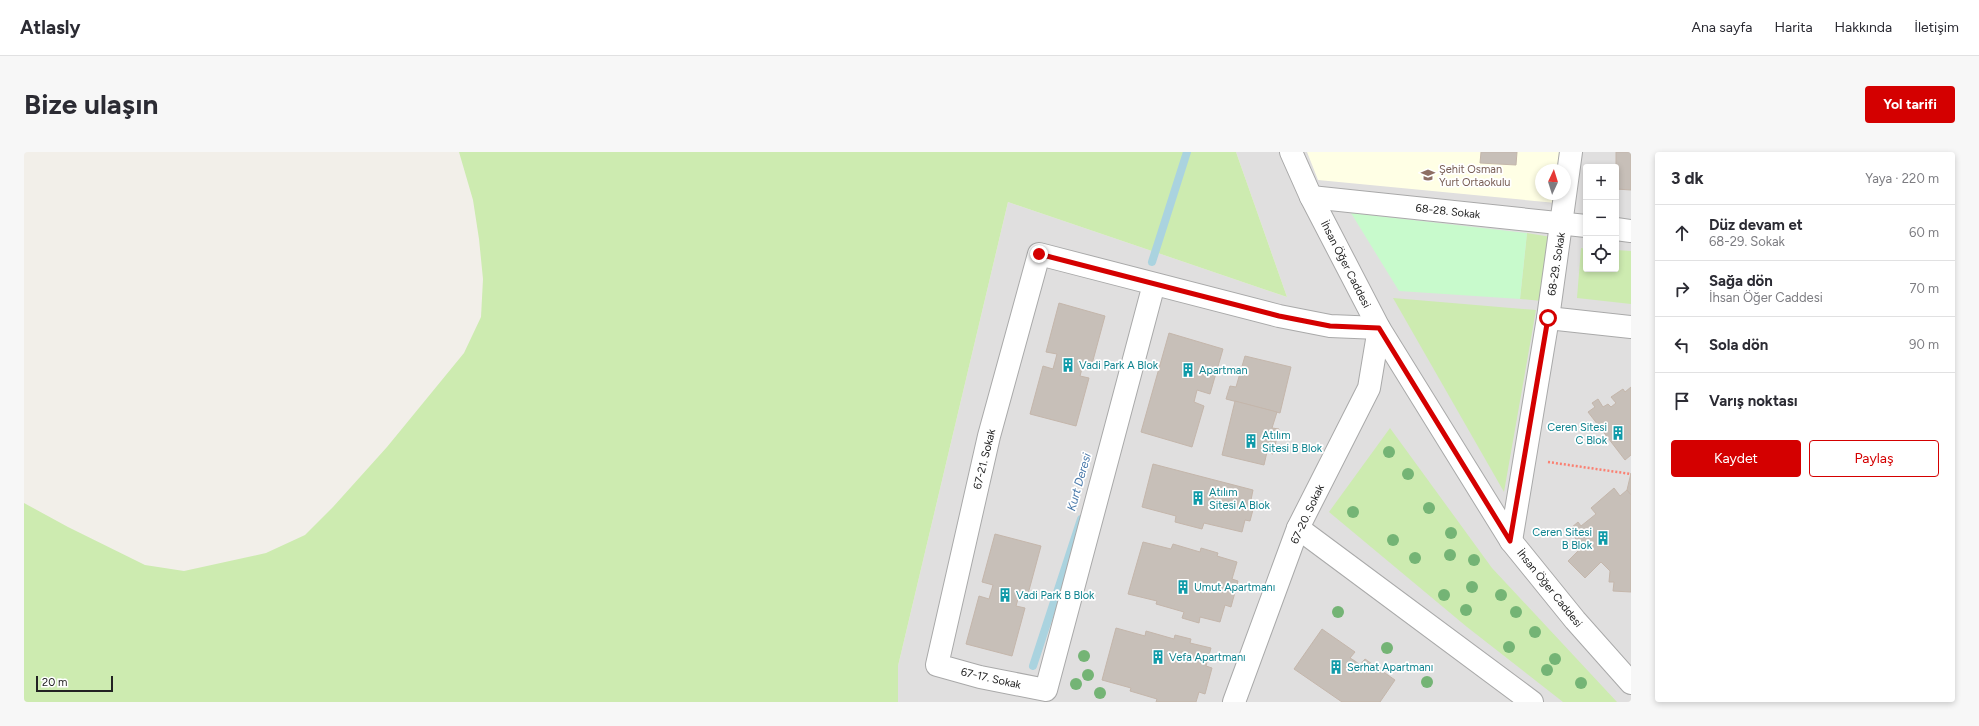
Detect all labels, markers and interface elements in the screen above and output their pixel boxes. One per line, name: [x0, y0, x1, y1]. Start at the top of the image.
text: Atlasly: [20, 16, 80, 39]
text: Ana sayfa: [1691, 19, 1753, 36]
text: Harita: [1775, 19, 1813, 36]
text: Hakkında: [1835, 19, 1892, 36]
text: İletişim: [1914, 19, 1959, 36]
button: Yol tarifi: [1865, 86, 1955, 123]
text: Bize ulaşın: [24, 87, 158, 121]
place label: Şehit Osman Yurt Ortaokulu: [1439, 163, 1510, 189]
north arrow: [1535, 164, 1571, 200]
map controls: [1583, 164, 1619, 272]
button: +: [1583, 164, 1619, 200]
school or university icon: Şehit Osman Yurt Ortaokulu: [1420, 167, 1436, 183]
text: 3 dk: [1671, 168, 1704, 188]
text: Yaya · 220 m: [1865, 171, 1939, 186]
button: −: [1583, 200, 1619, 236]
street label: 68-28. Sokak: [1415, 202, 1481, 221]
text: Düz devam et: [1709, 216, 1803, 234]
street label: İhsan Öğer Caddesi: [1318, 218, 1374, 310]
icon: ahead: [1671, 222, 1693, 244]
text: 60 m: [1909, 225, 1939, 240]
street label: 68-29. Sokak: [1545, 231, 1568, 297]
text: 68-29. Sokak: [1709, 234, 1785, 249]
button: locate: [1583, 236, 1619, 272]
route end: [1030, 245, 1048, 263]
text: Sağa dön: [1709, 272, 1773, 290]
icon: right: [1671, 278, 1693, 300]
text: 70 m: [1909, 281, 1939, 296]
text: İhsan Öğer Caddesi: [1709, 290, 1823, 305]
route start: [1539, 309, 1557, 327]
icon: left: [1671, 334, 1693, 356]
text: Sola dön: [1709, 336, 1768, 354]
text: 90 m: [1909, 337, 1939, 352]
building icon: Vadi Park A Blok: [1060, 357, 1076, 373]
place label: Vadi Park A Blok: [1079, 359, 1159, 372]
building icon: Apartman: [1180, 362, 1196, 378]
place label: Apartman: [1199, 364, 1248, 377]
icon: arrive: [1671, 390, 1693, 412]
text: Varış noktası: [1709, 392, 1798, 410]
place label: Ceren Sitesi C Blok: [1547, 421, 1608, 447]
building icon: Ceren Sitesi C Blok: [1610, 425, 1626, 441]
street label: 67-21. Sokak: [971, 427, 998, 491]
place label: Atılım Sitesi B Blok: [1262, 429, 1323, 455]
building icon: Atılım Sitesi B Blok: [1243, 433, 1259, 449]
button: Kaydet: [1671, 440, 1801, 477]
button: Paylaş: [1809, 440, 1939, 477]
water label: Kurt Deresi: [1064, 451, 1094, 513]
street label: 67-20. Sokak: [1288, 482, 1327, 546]
place label: Atılım Sitesi A Blok: [1209, 486, 1271, 512]
building icon: Atılım Sitesi A Blok: [1190, 490, 1206, 506]
place label: Ceren Sitesi B Blok: [1532, 526, 1593, 552]
building icon: Ceren Sitesi B Blok: [1595, 530, 1611, 546]
street label: İhsan Öğer Caddesi: [1514, 546, 1586, 630]
building icon: Umut Apartmanı: [1175, 579, 1191, 595]
place label: Umut Apartmanı: [1194, 581, 1275, 594]
building icon: Vadi Park B Blok: [997, 587, 1013, 603]
place label: Vadi Park B Blok: [1016, 589, 1095, 602]
building icon: Vefa Apartmanı: [1150, 649, 1166, 665]
place label: Vefa Apartmanı: [1169, 651, 1246, 664]
building icon: Serhat Apartmanı: [1328, 659, 1344, 675]
place label: Serhat Apartmanı: [1347, 661, 1433, 674]
street label: 67-17. Sokak: [959, 665, 1023, 692]
scale bar: [36, 674, 113, 693]
text: 20 m: [42, 676, 67, 689]

